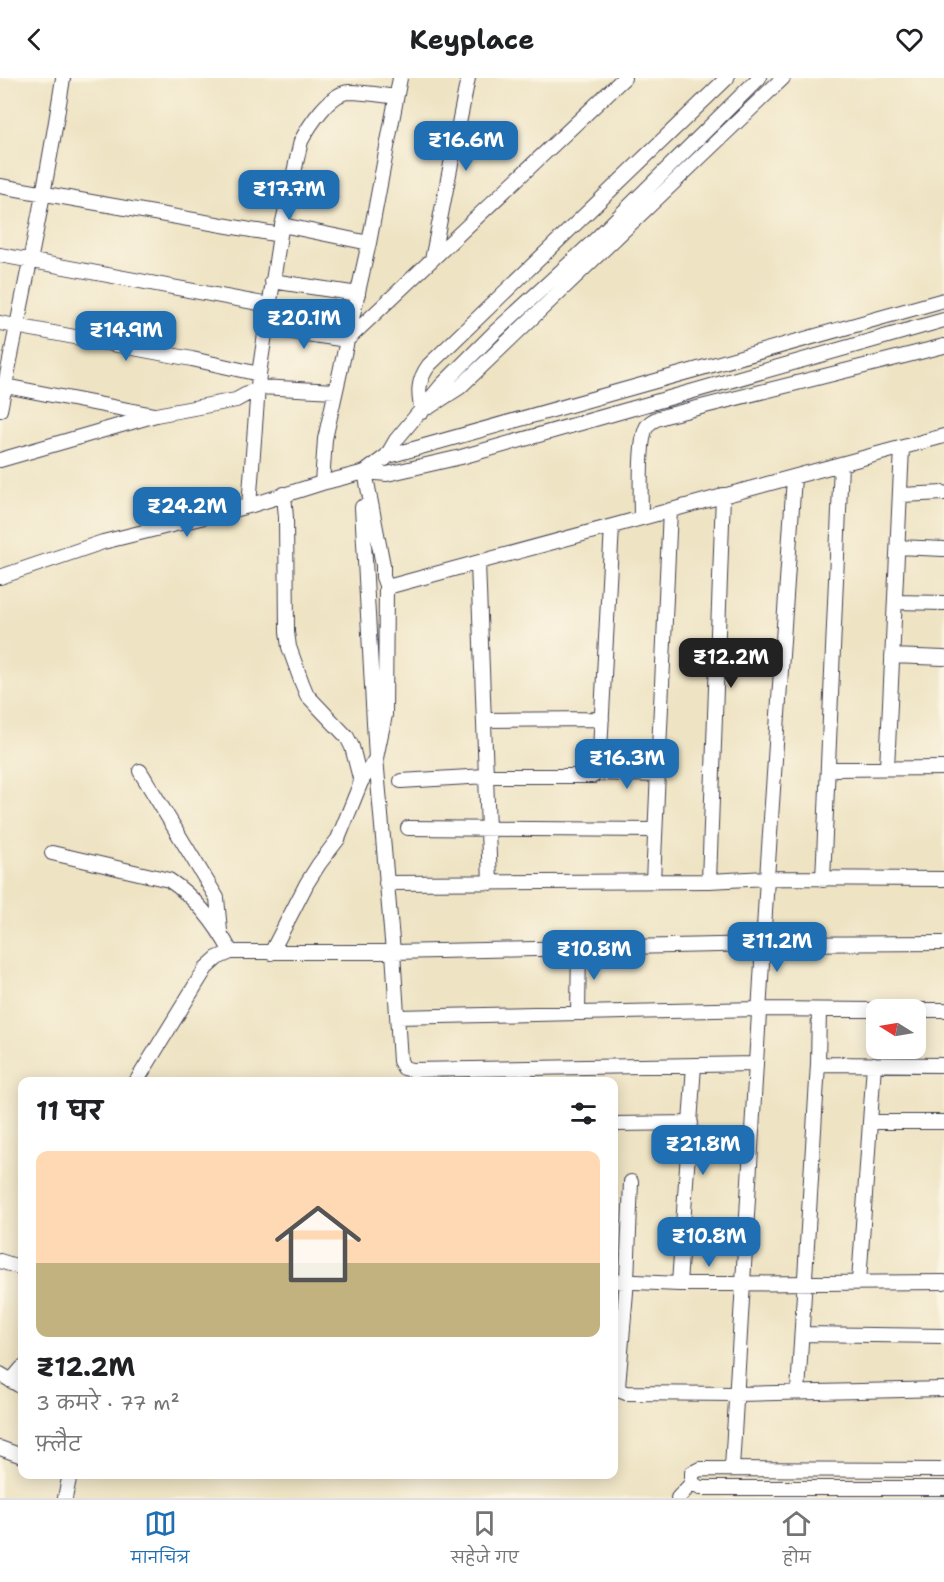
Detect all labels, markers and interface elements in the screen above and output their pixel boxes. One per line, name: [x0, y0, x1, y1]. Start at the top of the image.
text: Keyplace: [409, 21, 535, 58]
icon: back: [18, 23, 51, 56]
icon: heart: [893, 23, 926, 56]
pin: ₹16.6M: [417, 121, 515, 172]
text: ₹16.6M: [428, 127, 504, 153]
pin: ₹17.7M: [240, 170, 338, 221]
text: ₹17.7M: [252, 176, 326, 202]
pin: ₹20.1M: [255, 299, 353, 350]
text: ₹20.1M: [267, 305, 341, 331]
pin: ₹14.9M: [77, 311, 175, 362]
text: ₹14.9M: [89, 317, 163, 343]
pin: ₹24.2M: [138, 487, 236, 538]
text: ₹24.2M: [147, 493, 227, 519]
pin: ₹12.2M: [682, 638, 780, 689]
text: ₹12.2M: [693, 644, 769, 670]
pin: ₹16.3M: [578, 739, 676, 790]
text: ₹16.3M: [589, 745, 665, 771]
pin: ₹11.2M: [728, 922, 826, 973]
text: ₹11.2M: [742, 928, 812, 954]
pin: ₹10.8M: [545, 930, 643, 981]
text: ₹10.8M: [556, 936, 632, 962]
north arrow: [866, 999, 926, 1059]
map controls: [866, 999, 926, 1059]
text: 11 घर: [36, 1093, 103, 1128]
icon: filters: [567, 1097, 600, 1130]
pin: ₹21.8M: [654, 1125, 752, 1176]
text: ₹21.8M: [665, 1131, 741, 1157]
icon: home: [264, 1190, 372, 1298]
pin: ₹10.8M: [660, 1217, 758, 1268]
text: ₹10.8M: [671, 1223, 747, 1249]
text: ₹12.2M: [36, 1349, 135, 1384]
text: 3 कमरे · 77 m²: [36, 1390, 180, 1416]
text: फ़्लैट: [36, 1431, 82, 1457]
tab: मानचित्र: [131, 1507, 189, 1575]
tab: सहेजे गए: [451, 1507, 519, 1575]
tab: होम: [780, 1507, 813, 1575]

